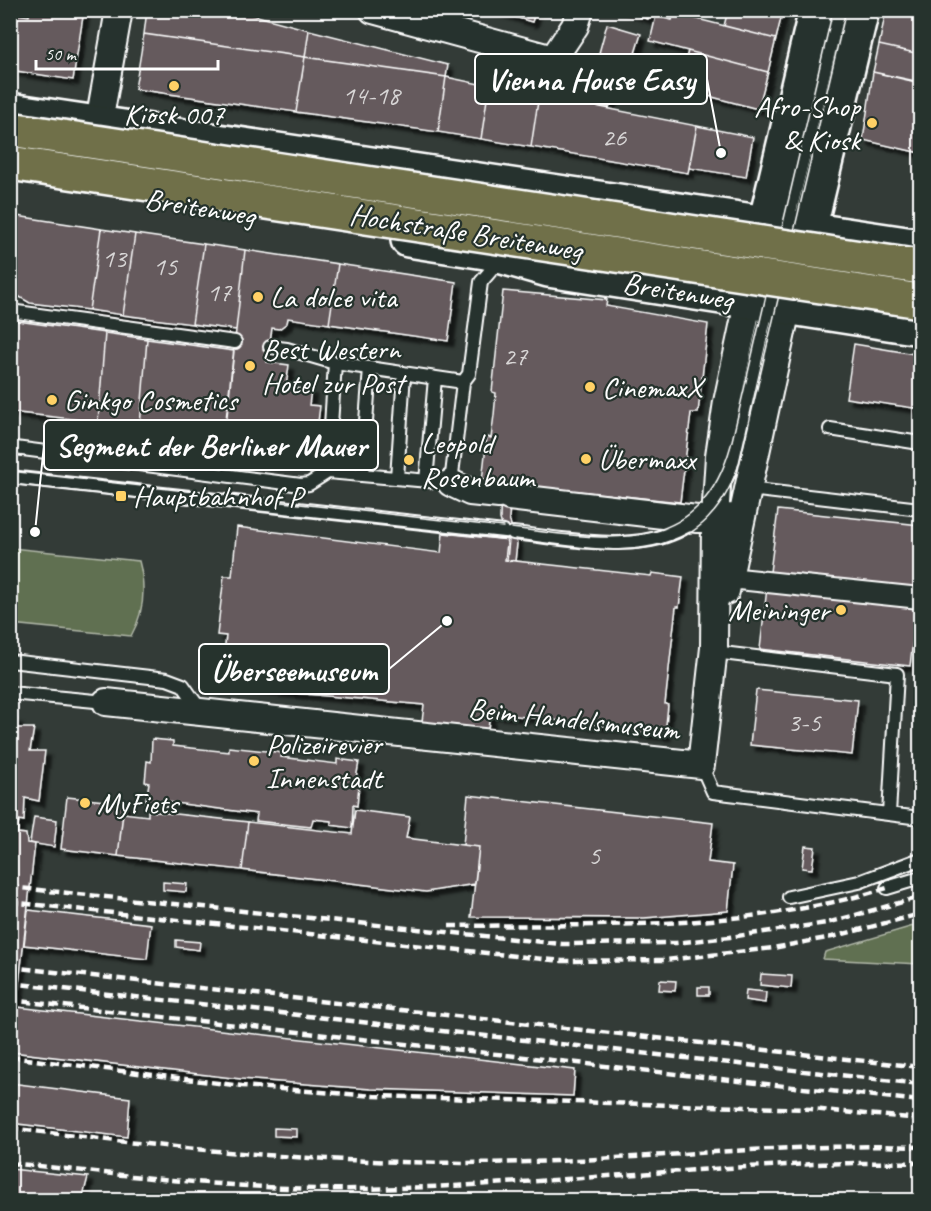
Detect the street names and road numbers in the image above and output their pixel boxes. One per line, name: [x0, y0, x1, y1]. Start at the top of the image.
street label: Breitenweg: [142, 180, 260, 235]
street label: Hochstraße Breitenweg: [347, 195, 587, 269]
street label: Breitenweg: [620, 264, 738, 319]
street label: Beim Handelsmuseum: [466, 689, 683, 749]

